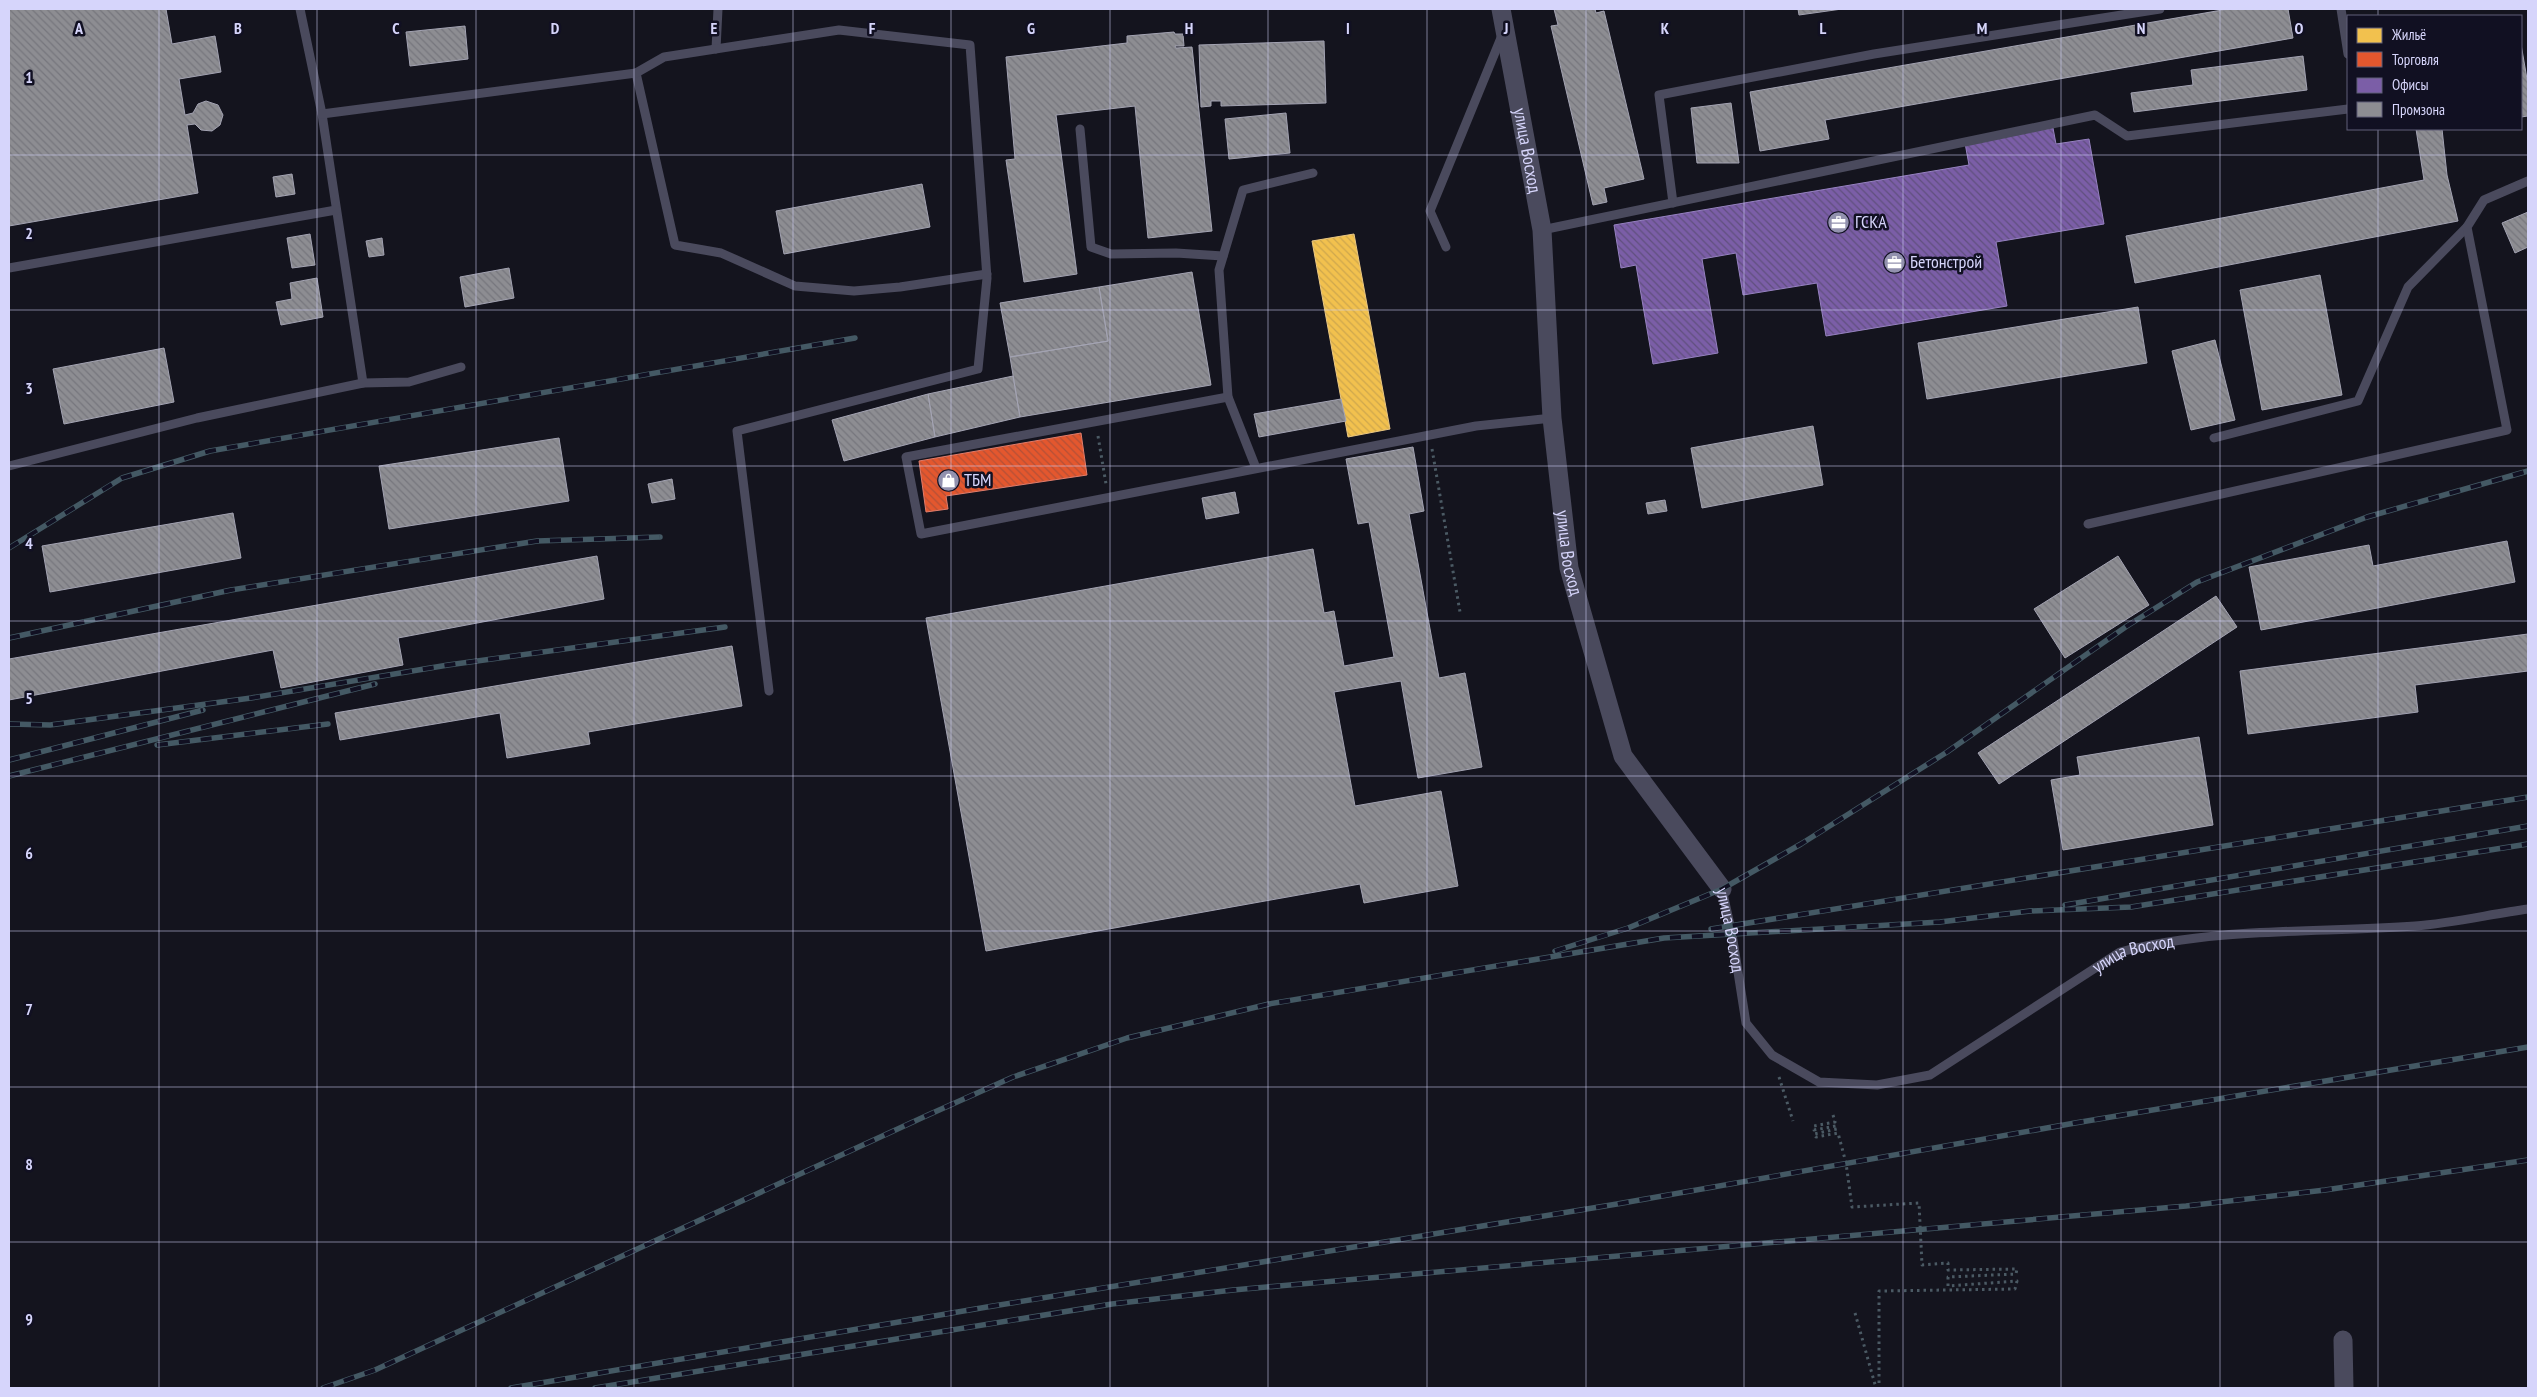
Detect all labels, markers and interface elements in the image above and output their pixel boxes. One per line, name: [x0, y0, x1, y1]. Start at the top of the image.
legend: [2347, 15, 2522, 130]
text: A: [74, 18, 84, 38]
text: B: [234, 18, 242, 38]
text: C: [392, 18, 400, 38]
text: D: [551, 18, 560, 38]
text: E: [711, 18, 718, 38]
text: F: [869, 18, 876, 38]
text: G: [1027, 18, 1035, 38]
text: H: [1185, 18, 1193, 38]
text: I: [1346, 18, 1350, 38]
text: J: [1503, 18, 1508, 38]
text: K: [1661, 18, 1670, 38]
text: L: [1820, 18, 1827, 38]
text: M: [1977, 18, 1987, 38]
text: N: [2137, 18, 2145, 38]
text: O: [2295, 18, 2304, 38]
text: Жильё: [2391, 25, 2426, 44]
text: Торговля: [2392, 50, 2439, 69]
text: 1: [25, 67, 33, 87]
text: Офисы: [2392, 75, 2428, 94]
text: Промзона: [2392, 100, 2445, 119]
street label: улица Восход: [1509, 106, 1547, 195]
office icon: ГСКА: [1827, 210, 1851, 234]
place label: ГСКА: [1855, 210, 1887, 233]
text: 2: [25, 223, 33, 243]
office icon: Бетонстрой: [1882, 250, 1906, 274]
place label: Бетонстрой: [1910, 250, 1982, 273]
text: 3: [25, 378, 33, 398]
shop icon: ТБМ: [936, 468, 960, 492]
place label: ТБМ: [964, 468, 992, 491]
street label: улица Восход: [1552, 509, 1588, 598]
text: 4: [25, 533, 33, 553]
text: 5: [25, 688, 33, 708]
text: 6: [25, 843, 33, 863]
street label: улица Восход: [1711, 885, 1750, 974]
street label: улица Восход: [2087, 929, 2176, 978]
text: 7: [25, 999, 33, 1019]
text: 8: [25, 1154, 33, 1174]
text: 9: [25, 1309, 33, 1329]

